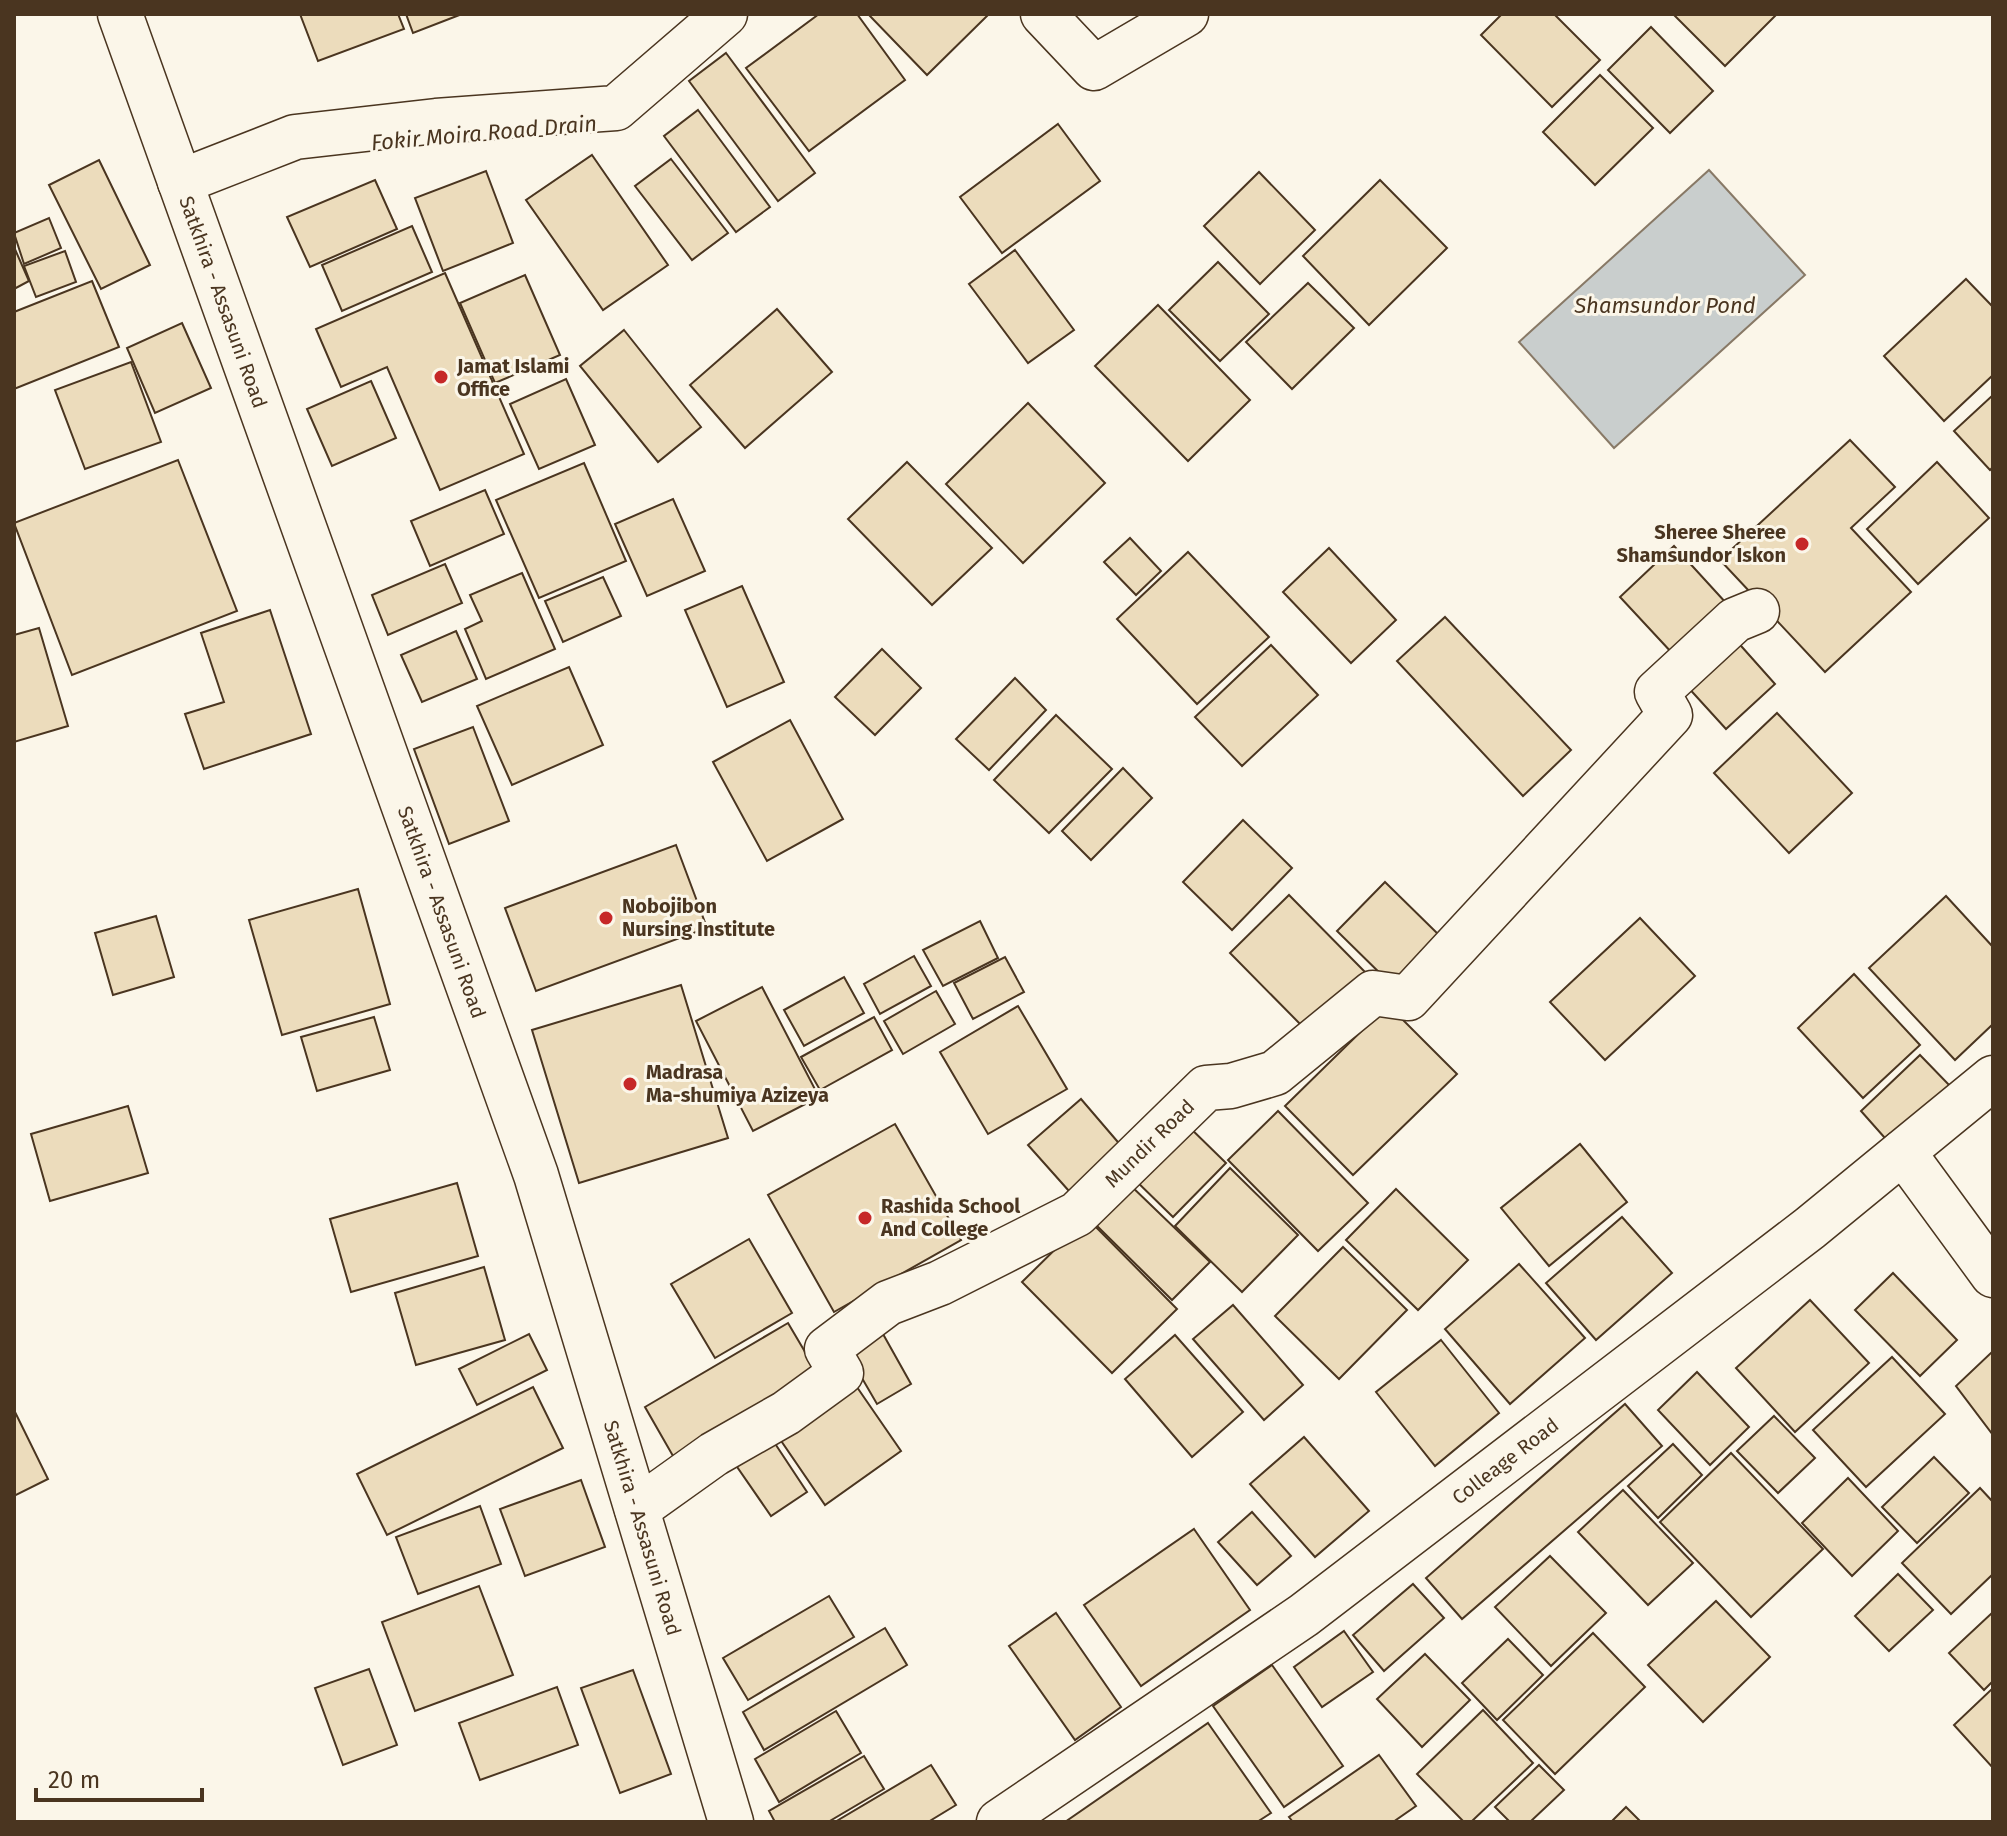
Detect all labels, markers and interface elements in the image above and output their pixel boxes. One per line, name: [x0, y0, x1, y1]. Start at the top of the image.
water label: Fokir Moira Road Drain: [370, 110, 598, 156]
street label: Satkhira - Assasuni Road: [174, 193, 272, 411]
water label: Shamsundor Pond: [1573, 292, 1756, 319]
place label: Jamat Islami Office: [456, 354, 569, 401]
marker: Jamat Islami Office: [432, 368, 450, 386]
place label: Sheree Sheree Shamsundor Iskon: [1617, 520, 1786, 567]
marker: Sheree Sheree Shamsundor Iskon: [1793, 535, 1811, 553]
street label: Satkhira - Assasuni Road: [393, 803, 491, 1021]
place label: Nobojibon Nursing Institute: [622, 894, 775, 941]
marker: Nobojibon Nursing Institute: [597, 909, 615, 927]
place label: Madrasa Ma-shumiya Azizeya: [646, 1060, 829, 1107]
marker: Madrasa Ma-shumiya Azizeya: [621, 1075, 639, 1093]
street label: Mundir Road: [1100, 1094, 1199, 1192]
place label: Rashida School And College: [880, 1194, 1020, 1241]
marker: Rashida School And College: [856, 1209, 874, 1227]
street label: Colleage Road: [1447, 1413, 1563, 1509]
street label: Satkhira - Assasuni Road: [599, 1418, 686, 1639]
scale bar: [36, 1752, 202, 1802]
text: 20 m: [48, 1766, 100, 1794]

